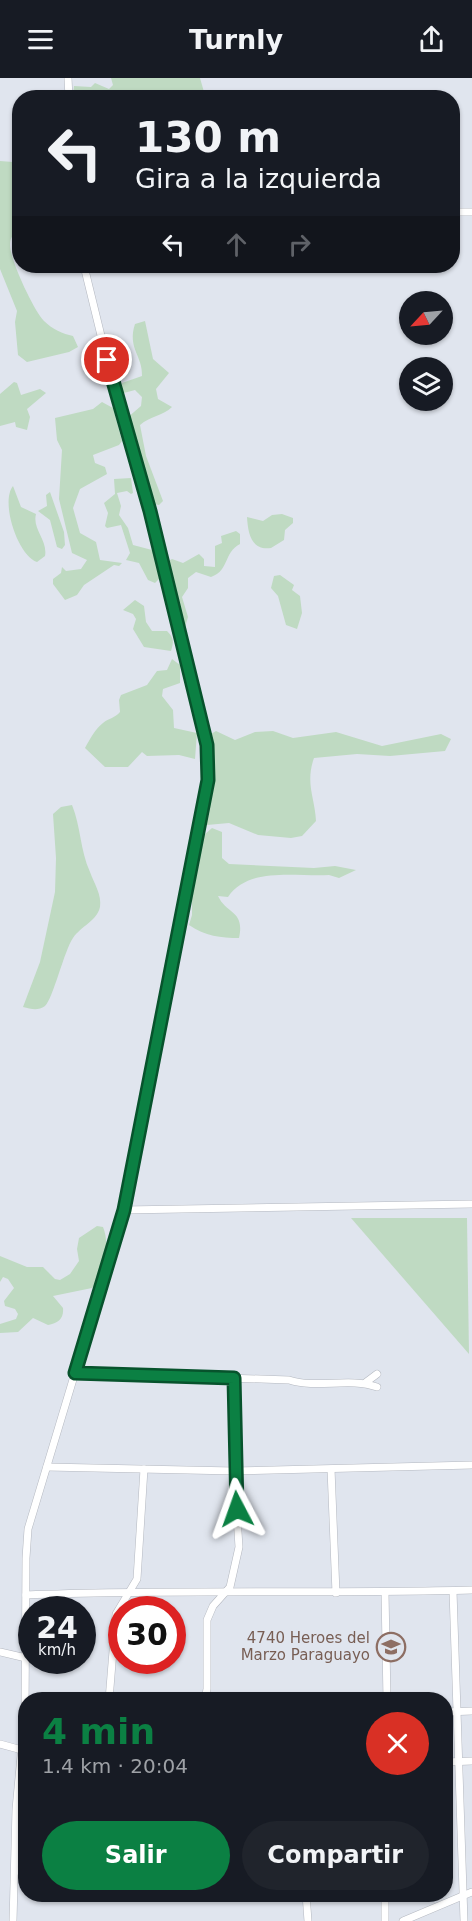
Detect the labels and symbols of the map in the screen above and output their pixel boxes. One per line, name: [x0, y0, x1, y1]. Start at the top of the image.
north arrow: [399, 291, 453, 345]
pin: [81, 334, 132, 385]
position arrow: [205, 1477, 269, 1541]
speed limit sign: 30: [108, 1596, 186, 1674]
place label: 4740 Heroes del Marzo Paraguayo: [241, 1629, 370, 1664]
school or university icon: 4740 Heroes del Marzo Paraguayo: [375, 1631, 407, 1663]

